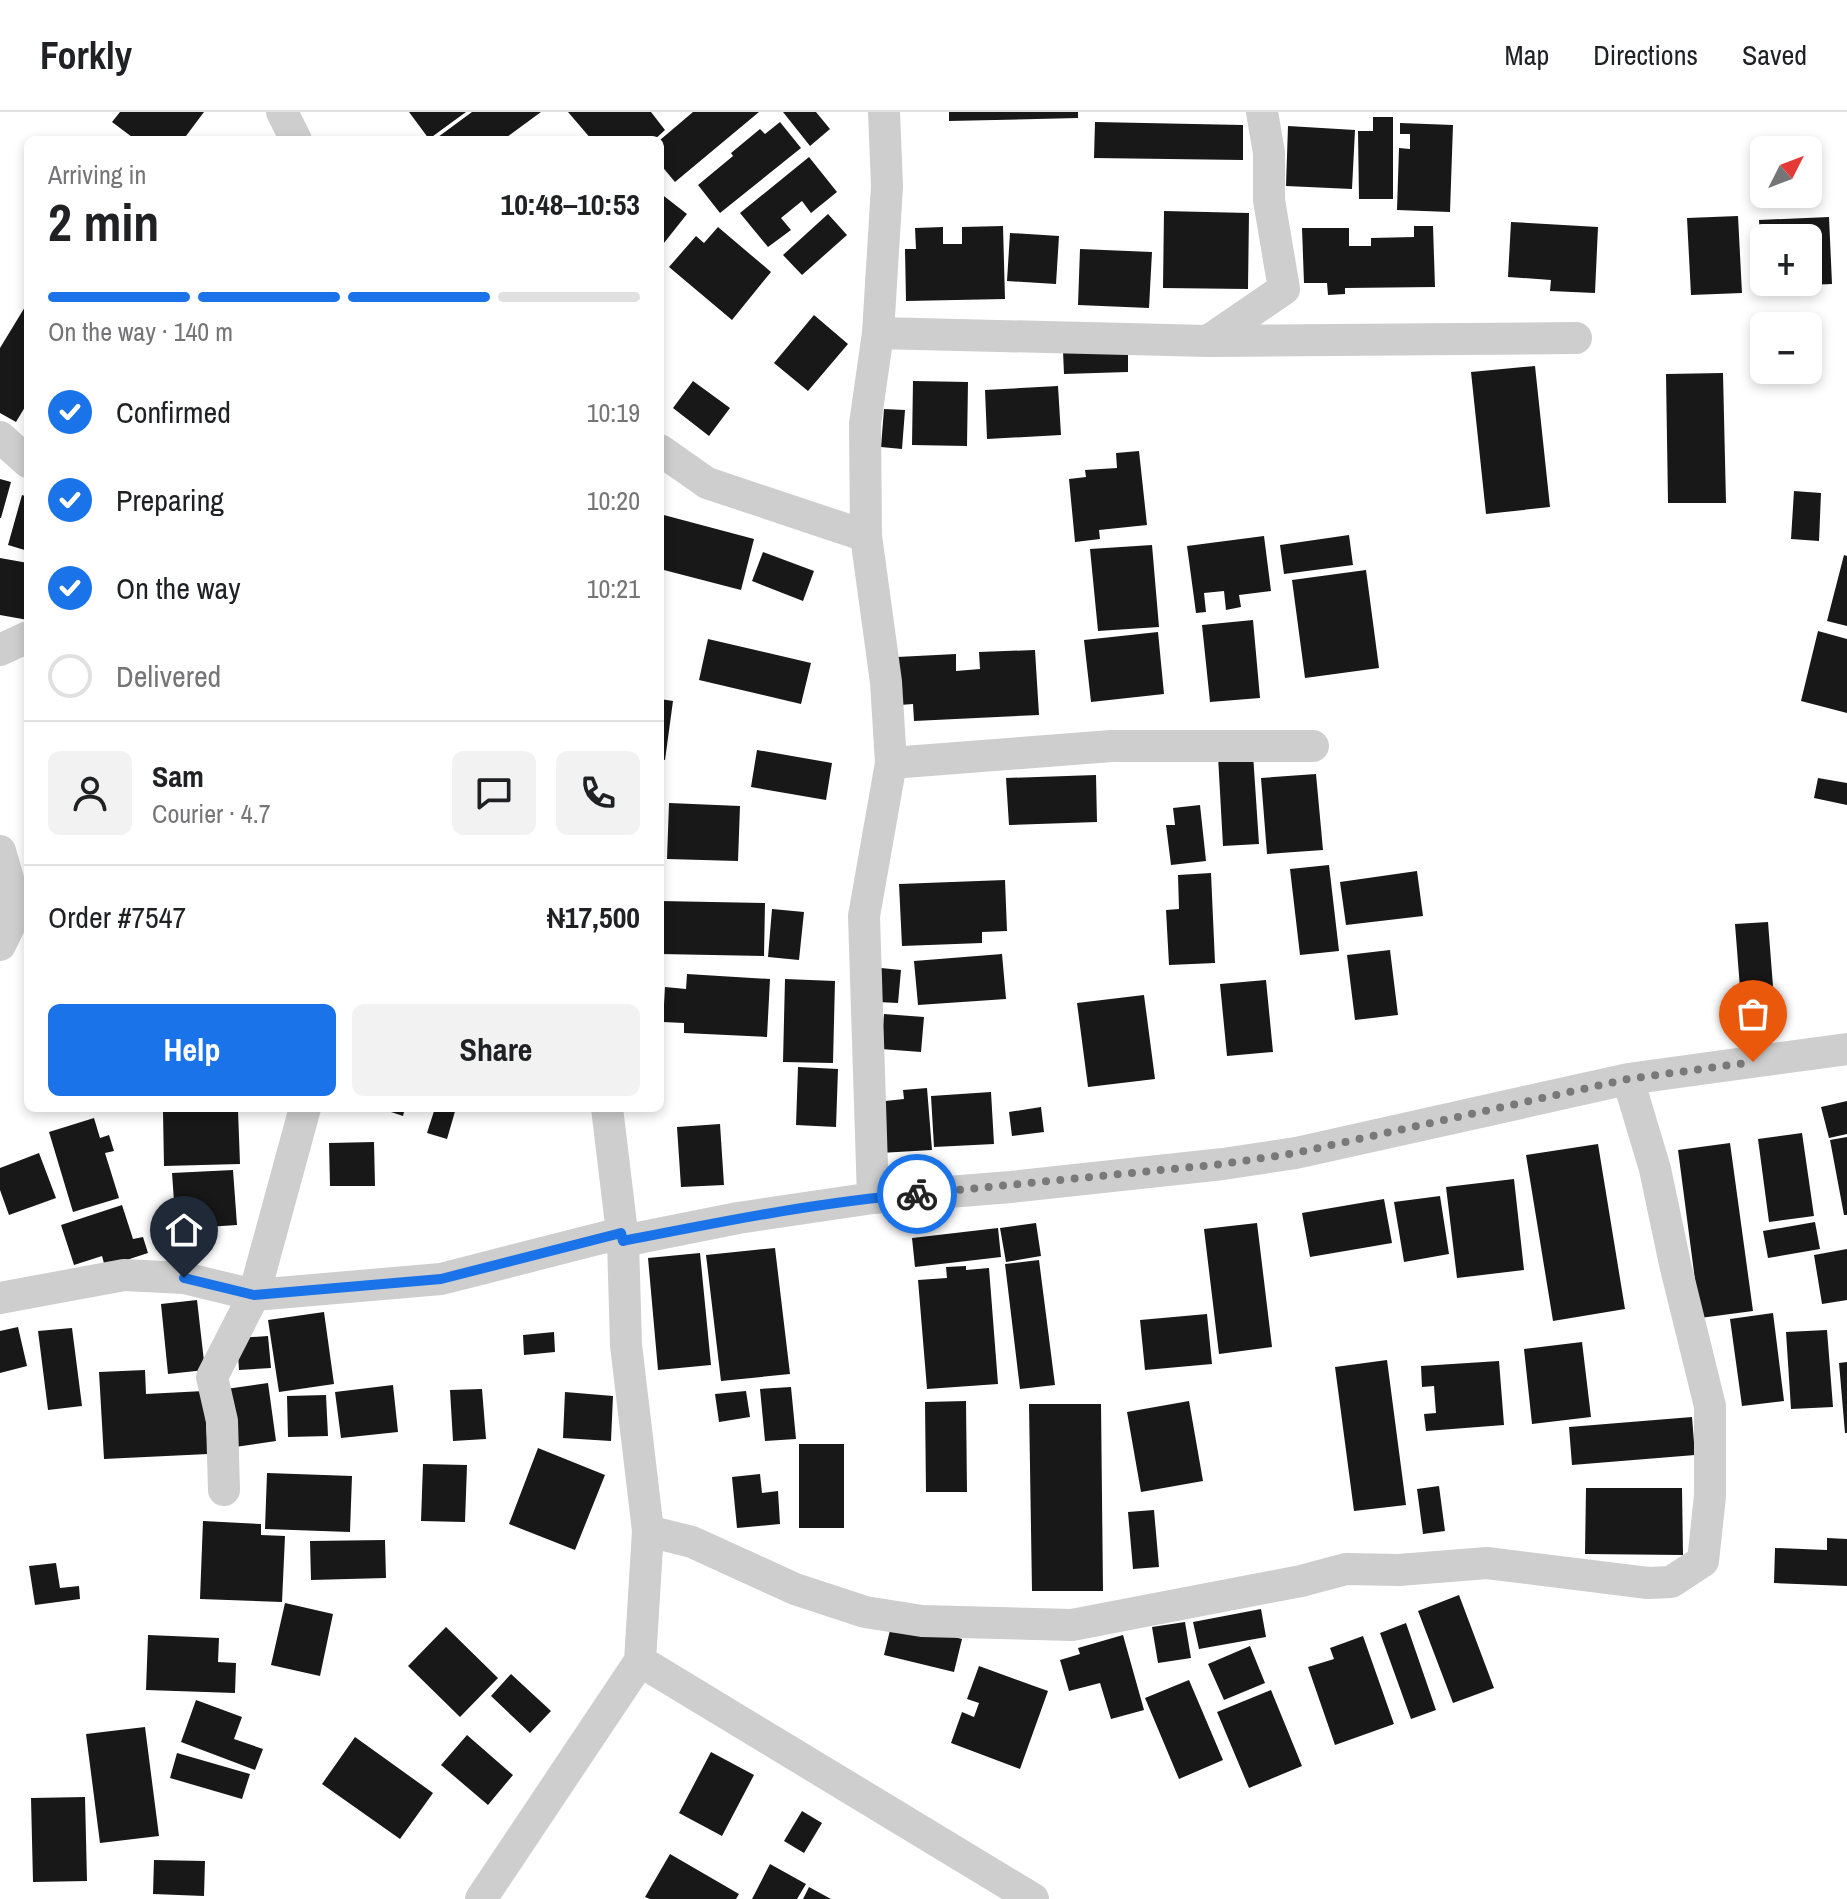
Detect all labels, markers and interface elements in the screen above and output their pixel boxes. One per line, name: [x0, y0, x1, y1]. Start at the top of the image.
text: Forkly: [40, 30, 132, 81]
text: Map: [1505, 36, 1549, 74]
text: Directions: [1593, 36, 1698, 74]
text: Saved: [1742, 36, 1807, 74]
north arrow: [1750, 136, 1822, 208]
map controls: [1750, 136, 1822, 384]
text: Arriving in: [48, 157, 146, 192]
text: 10:48–10:53: [501, 184, 640, 224]
text: 2 min: [48, 187, 159, 257]
button: +: [1750, 224, 1822, 296]
button: −: [1750, 312, 1822, 384]
text: On the way · 140 m: [48, 314, 233, 349]
icon: check: [48, 390, 92, 434]
text: Confirmed: [116, 392, 231, 432]
text: 10:19: [587, 395, 640, 430]
icon: check: [48, 478, 92, 522]
text: Preparing: [116, 480, 224, 520]
text: 10:20: [587, 483, 640, 518]
icon: check: [48, 566, 92, 610]
text: On the way: [116, 568, 240, 608]
text: 10:21: [587, 571, 640, 606]
text: Delivered: [116, 656, 221, 696]
button: person: [48, 751, 132, 835]
button: chat: [452, 751, 536, 835]
button: phone: [556, 751, 640, 835]
text: Sam: [152, 756, 204, 796]
text: Courier · 4.7: [152, 796, 271, 831]
text: Order #7547: [48, 897, 186, 937]
text: ₦17,500: [547, 897, 640, 937]
pin: [1719, 980, 1787, 1062]
icon: bag: [1731, 992, 1775, 1036]
button: Help: [48, 1004, 336, 1096]
button: Share: [352, 1004, 640, 1096]
courier: [877, 1154, 957, 1234]
icon: bike: [895, 1172, 939, 1216]
pin: [150, 1196, 218, 1278]
icon: home: [162, 1208, 206, 1252]

